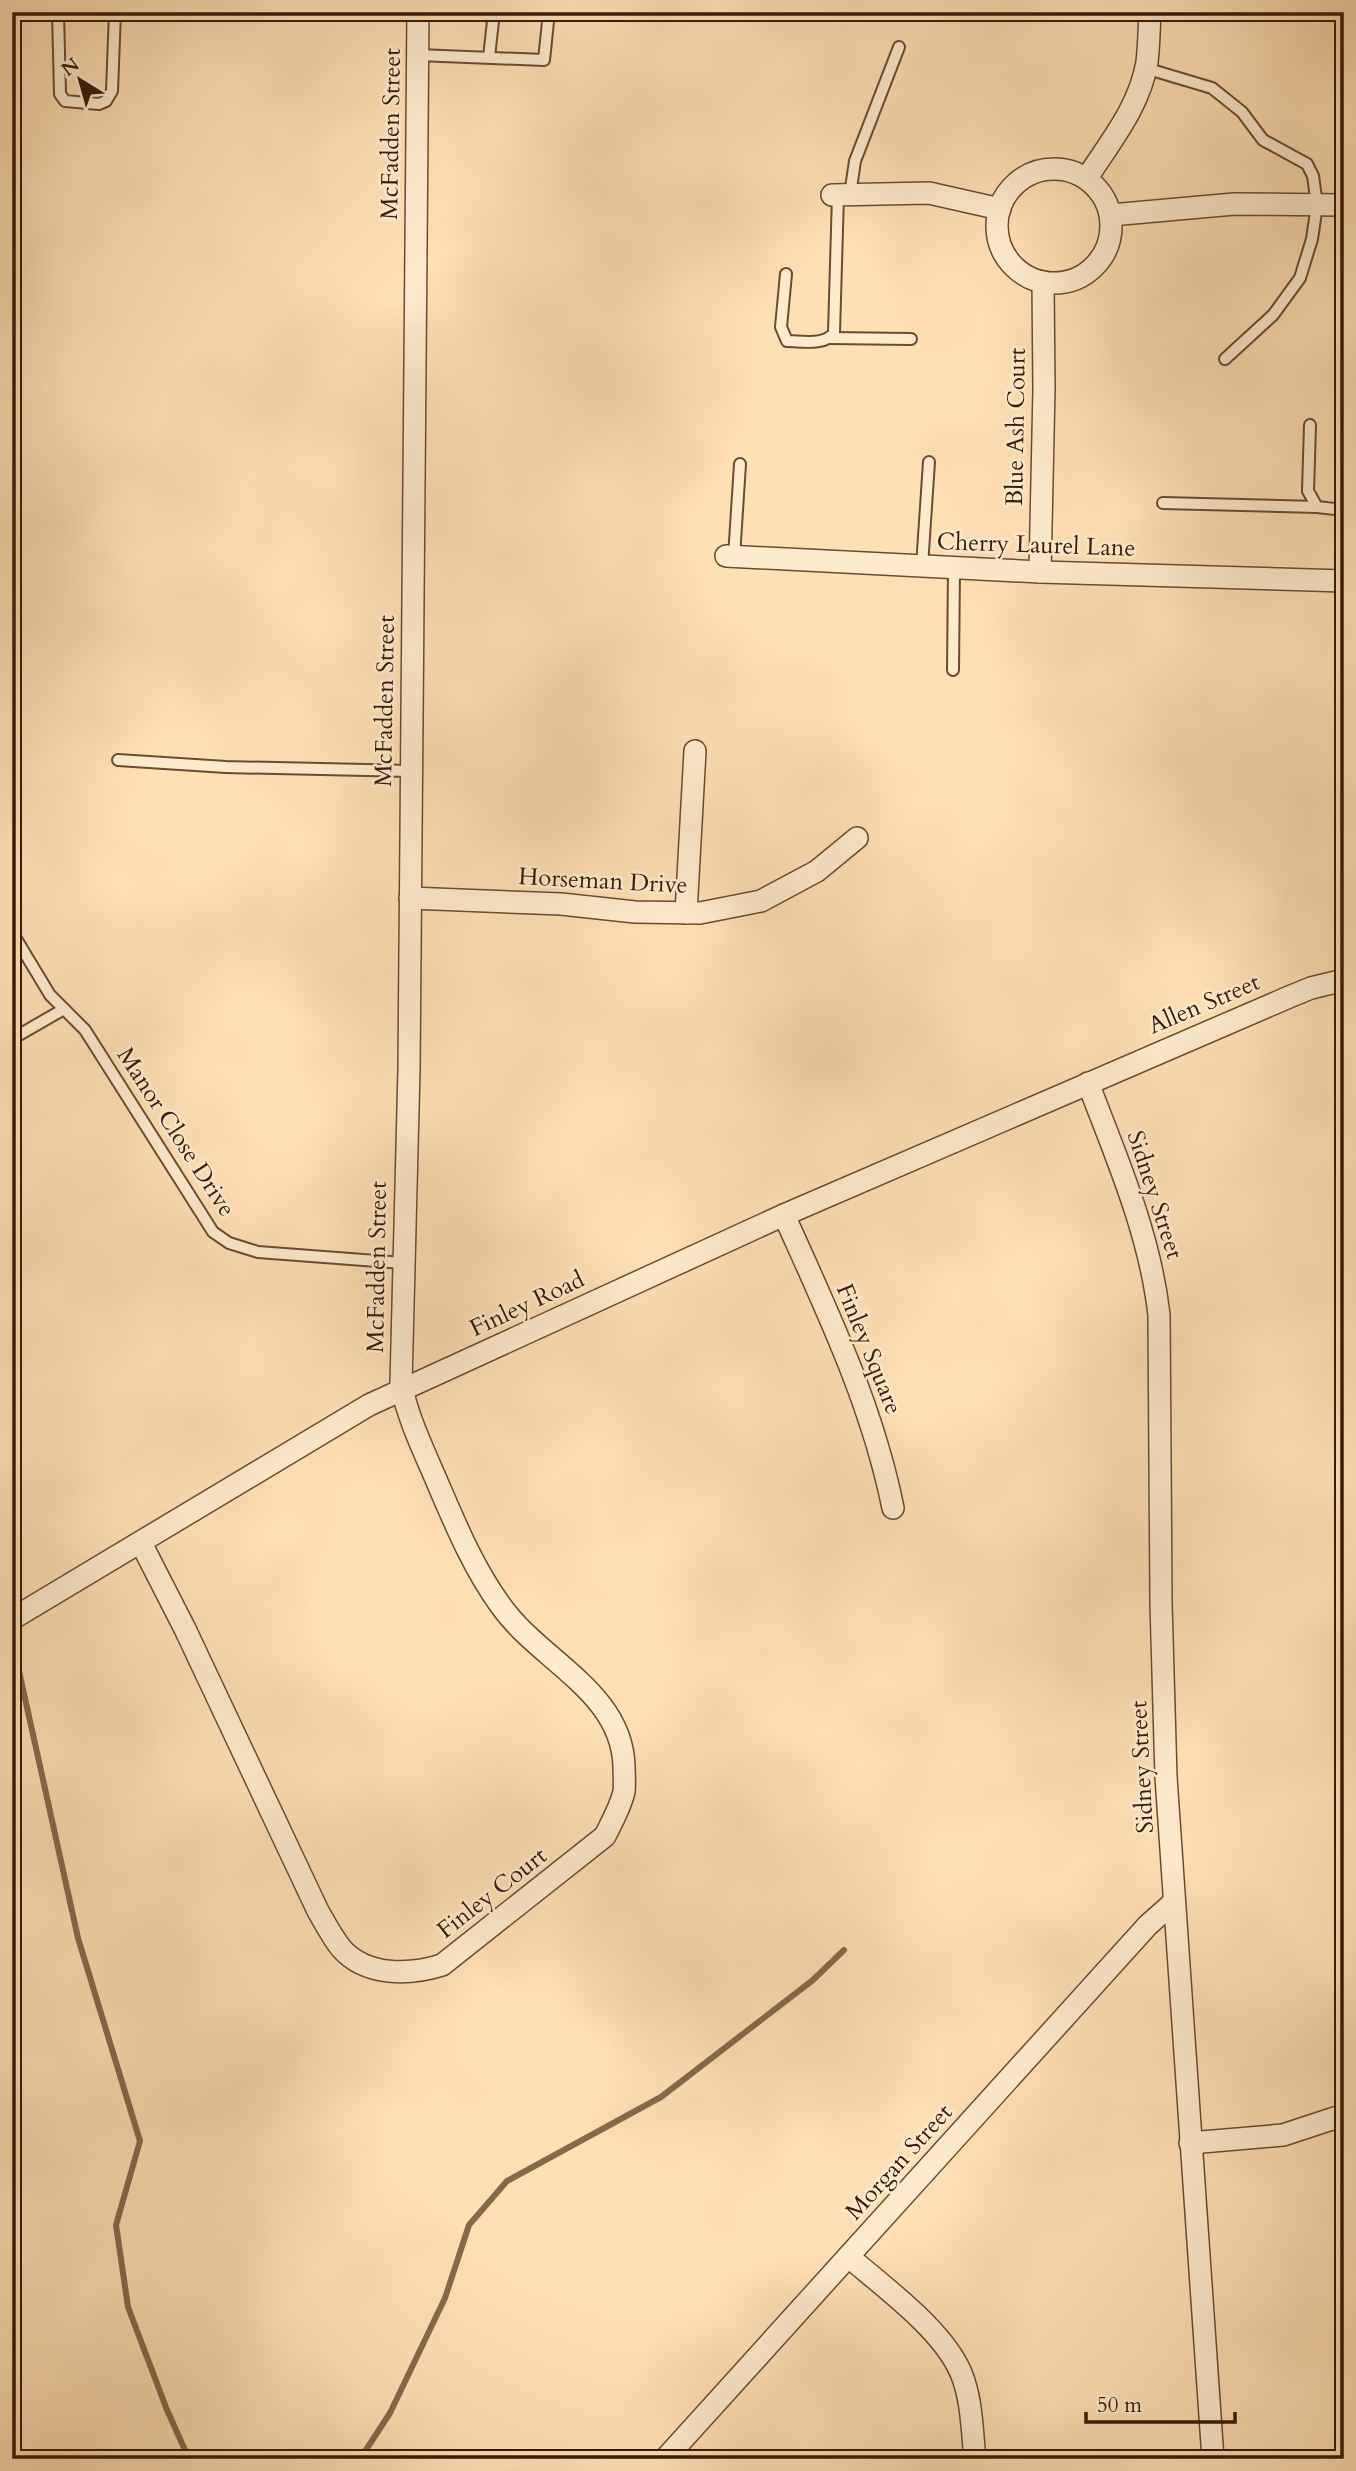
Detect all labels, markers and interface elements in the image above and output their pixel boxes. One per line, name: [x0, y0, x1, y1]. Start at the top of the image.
north arrow: [46, 46, 116, 116]
street label: McFadden Street: [373, 47, 409, 220]
text: N: [56, 52, 85, 83]
street label: Blue Ash Court: [998, 347, 1034, 507]
street label: Cherry Laurel Lane: [936, 525, 1136, 565]
street label: McFadden Street: [367, 614, 403, 787]
street label: Horseman Drive: [517, 860, 689, 902]
street label: Allen Street: [1143, 966, 1265, 1042]
street label: Manor Close Drive: [109, 1041, 243, 1223]
street label: Sidney Street: [1119, 1127, 1191, 1264]
street label: McFadden Street: [359, 1180, 395, 1353]
street label: Finley Road: [464, 1263, 590, 1345]
street label: Finley Square: [828, 1279, 910, 1419]
street label: Sidney Street: [1122, 1699, 1162, 1834]
street label: Finley Court: [430, 1839, 554, 1946]
street label: Morgan Street: [838, 2096, 960, 2227]
scale bar: [1086, 2380, 1235, 2424]
text: 50 m: [1097, 2391, 1142, 2420]

